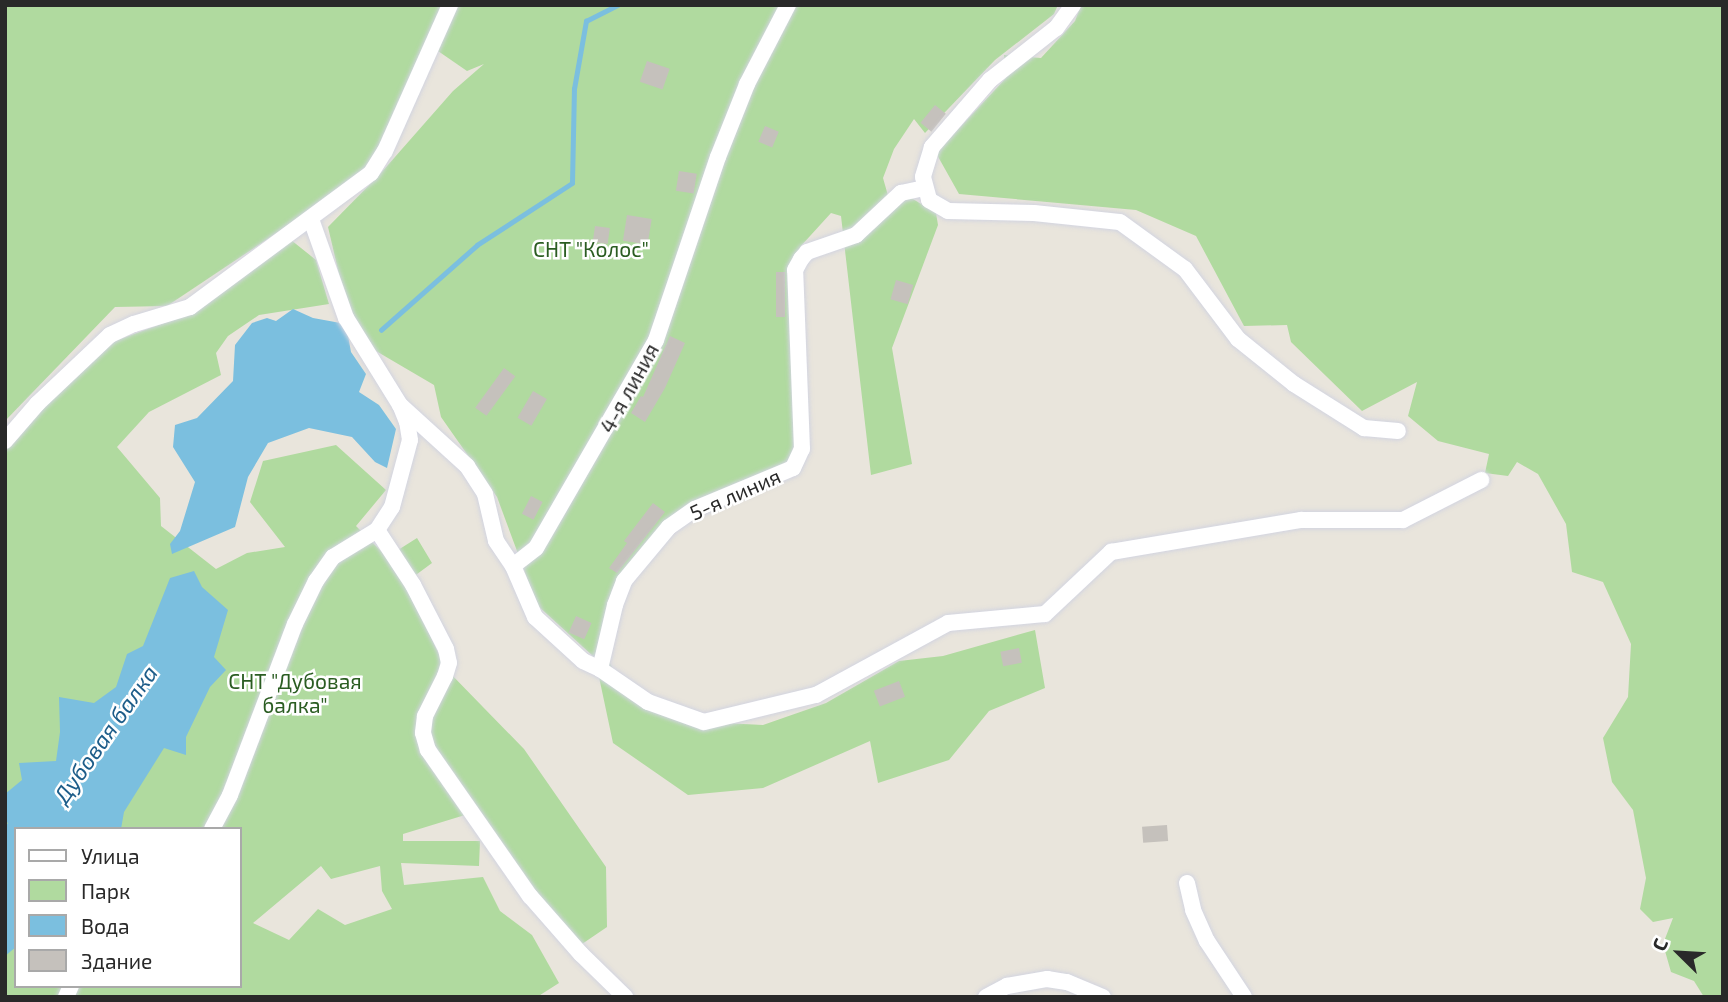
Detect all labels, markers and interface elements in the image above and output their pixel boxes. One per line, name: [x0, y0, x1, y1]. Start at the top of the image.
park label: СНТ "Колос": [533, 236, 649, 262]
street label: 4-я линия: [594, 339, 664, 437]
street label: 5-я линия: [686, 463, 784, 525]
water label: Дубовая балка: [47, 660, 163, 808]
park label: СНТ "Дубовая балка": [228, 668, 362, 718]
legend: [14, 827, 242, 988]
text: Улица: [81, 843, 140, 868]
text: Парк: [81, 878, 130, 903]
text: Вода: [81, 913, 130, 938]
north arrow: [1644, 918, 1714, 988]
text: С: [1647, 934, 1672, 954]
text: Здание: [81, 948, 152, 973]

